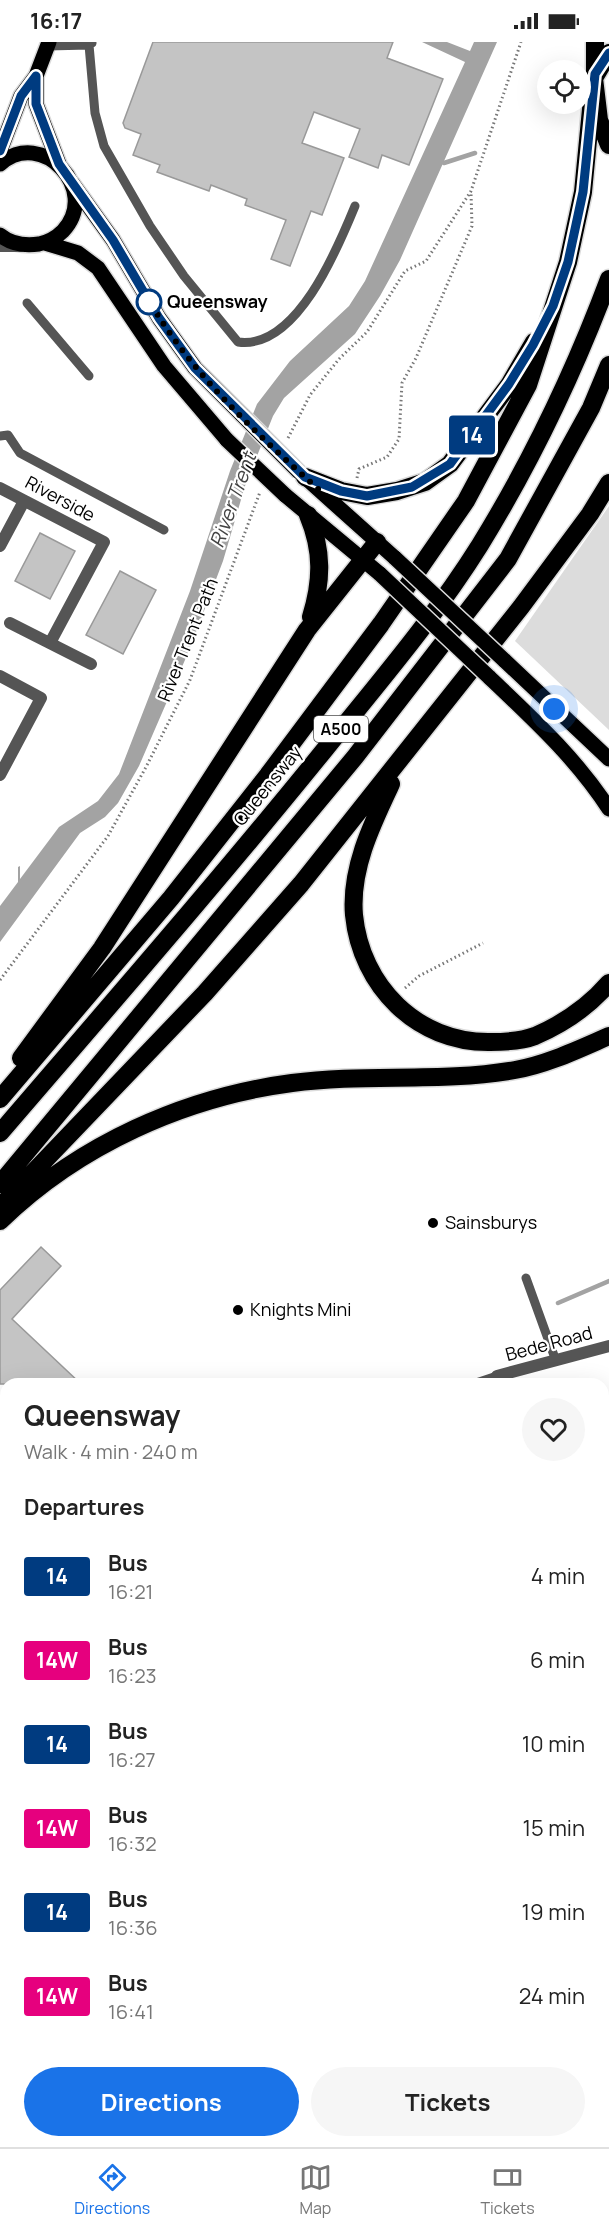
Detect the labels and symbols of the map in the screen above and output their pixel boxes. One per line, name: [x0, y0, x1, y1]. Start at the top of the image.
marker: Queensway: [136, 289, 162, 315]
place label: Queensway: [167, 289, 268, 313]
line badge: 14: [445, 416, 499, 454]
water label: River Trent: [203, 447, 263, 551]
street label: Riverside: [21, 470, 100, 527]
street label: River Trent Path: [151, 574, 223, 705]
your location: [539, 694, 569, 724]
road number: A500: [314, 716, 368, 742]
street label: Queensway: [228, 740, 307, 830]
place label: Sainsburys: [445, 1210, 537, 1234]
marker: Sainsburys: [426, 1216, 440, 1230]
place label: Knights Mini: [250, 1297, 351, 1321]
marker: Knights Mini: [231, 1303, 245, 1317]
street label: Bede Road: [503, 1320, 595, 1366]

